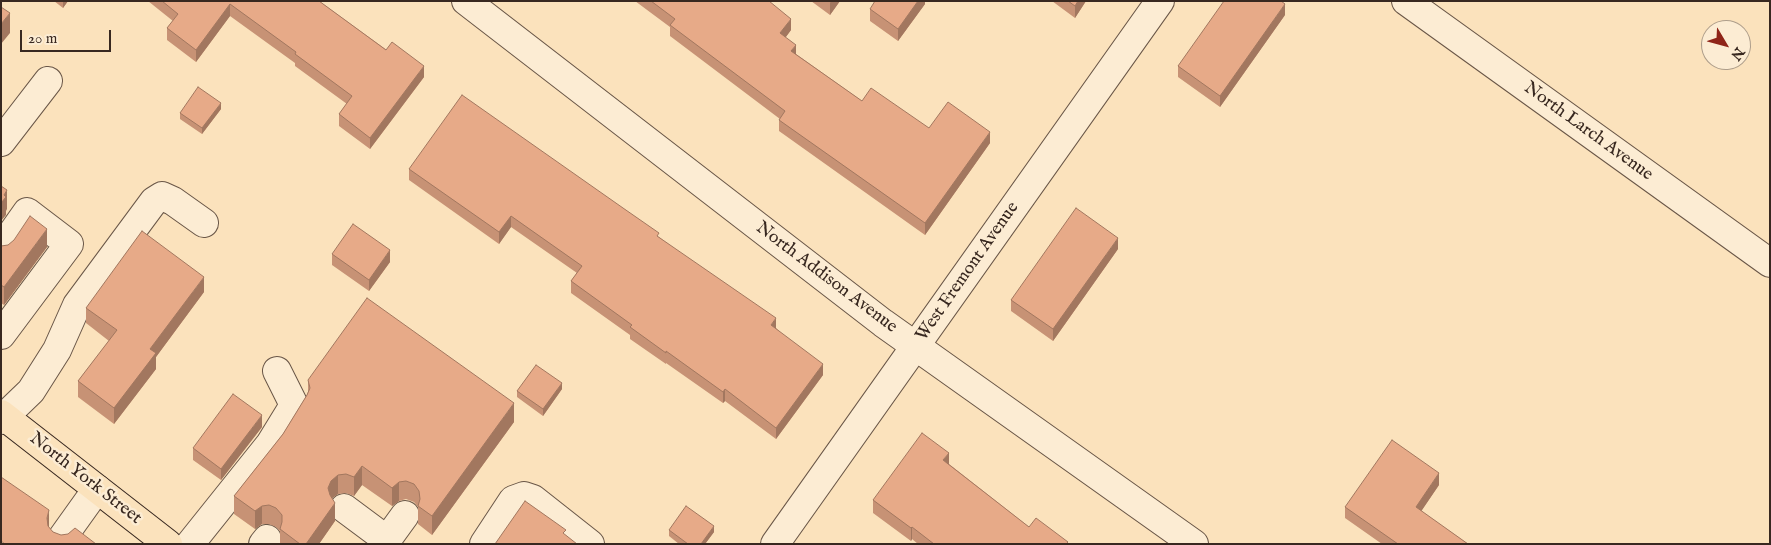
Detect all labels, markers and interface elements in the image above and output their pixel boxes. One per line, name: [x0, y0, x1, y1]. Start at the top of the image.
scale bar: [22, 20, 114, 52]
north arrow: [1701, 20, 1751, 70]
text: 20 m: [28, 29, 57, 48]
text: N: [1726, 43, 1748, 64]
street label: North Larch Avenue: [1519, 78, 1657, 186]
street label: West Fremont Avenue: [912, 198, 1024, 346]
street label: North Addison Avenue: [751, 218, 901, 338]
street label: North York Street: [25, 428, 145, 530]

